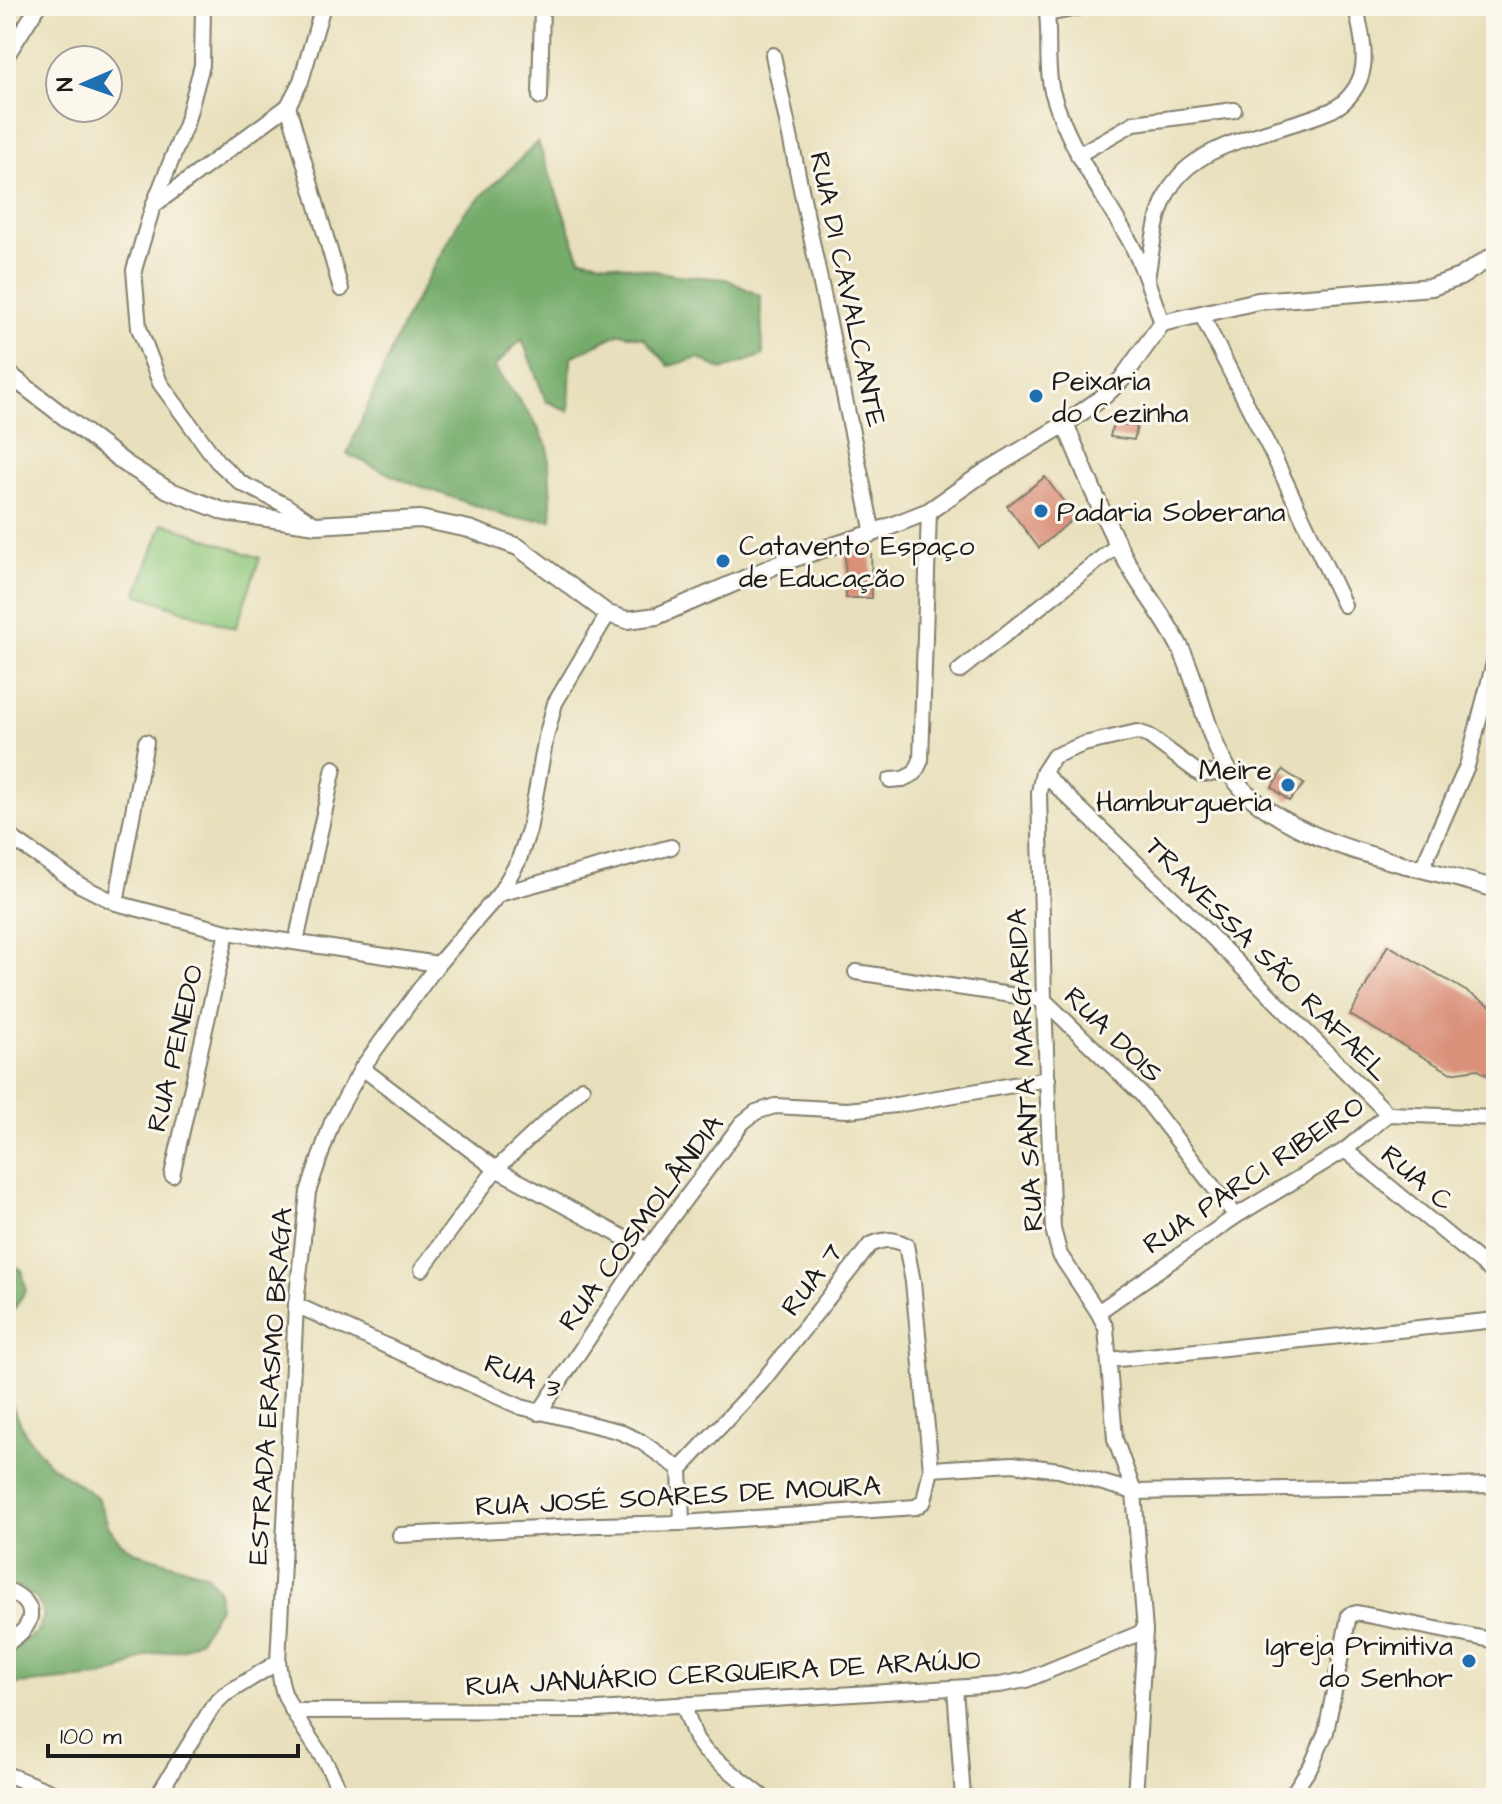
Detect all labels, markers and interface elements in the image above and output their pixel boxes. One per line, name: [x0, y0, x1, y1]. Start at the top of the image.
north arrow: [44, 44, 124, 124]
text: N: [50, 77, 81, 92]
street label: RUA DI CAVALCANTE: [799, 148, 896, 431]
place label: Peixaria do Cezinha: [1052, 362, 1189, 433]
marker: Peixaria do Cezinha: [1027, 387, 1045, 405]
place label: Padaria Soberana: [1057, 493, 1285, 532]
marker: Padaria Soberana: [1032, 502, 1050, 520]
place label: Catavento Espaço de Educação: [739, 527, 975, 598]
marker: Catavento Espaço de Educação: [714, 552, 732, 570]
place label: Meire Hamburgueria: [1096, 751, 1272, 823]
marker: Meire Hamburgueria: [1279, 776, 1297, 794]
street label: TRAVESSA SÃO RAFAEL: [1136, 828, 1398, 1090]
street label: RUA SANTA MARGARIDA: [998, 907, 1053, 1233]
street label: RUA PENEDO: [137, 961, 214, 1136]
street label: RUA DOIS: [1055, 978, 1171, 1092]
street label: RUA PARCI RIBEIRO: [1135, 1087, 1372, 1264]
street label: RUA COSMOLÂNDIA: [549, 1107, 733, 1339]
street label: RUA C: [1372, 1136, 1462, 1220]
street label: ESTRADA ERASMO BRAGA: [239, 1206, 302, 1566]
street label: RUA 7: [772, 1235, 852, 1324]
street label: RUA 3: [479, 1344, 566, 1409]
street label: RUA JOSÉ SOARES DE MOURA: [474, 1466, 882, 1527]
place label: Igreja Primitiva do Senhor: [1265, 1627, 1453, 1698]
street label: RUA JANUÁRIO CERQUEIRA DE ARAÚJO: [464, 1641, 982, 1706]
marker: Igreja Primitiva do Senhor: [1460, 1652, 1478, 1670]
scale bar: [48, 1708, 298, 1758]
text: 100 m: [60, 1720, 122, 1754]

